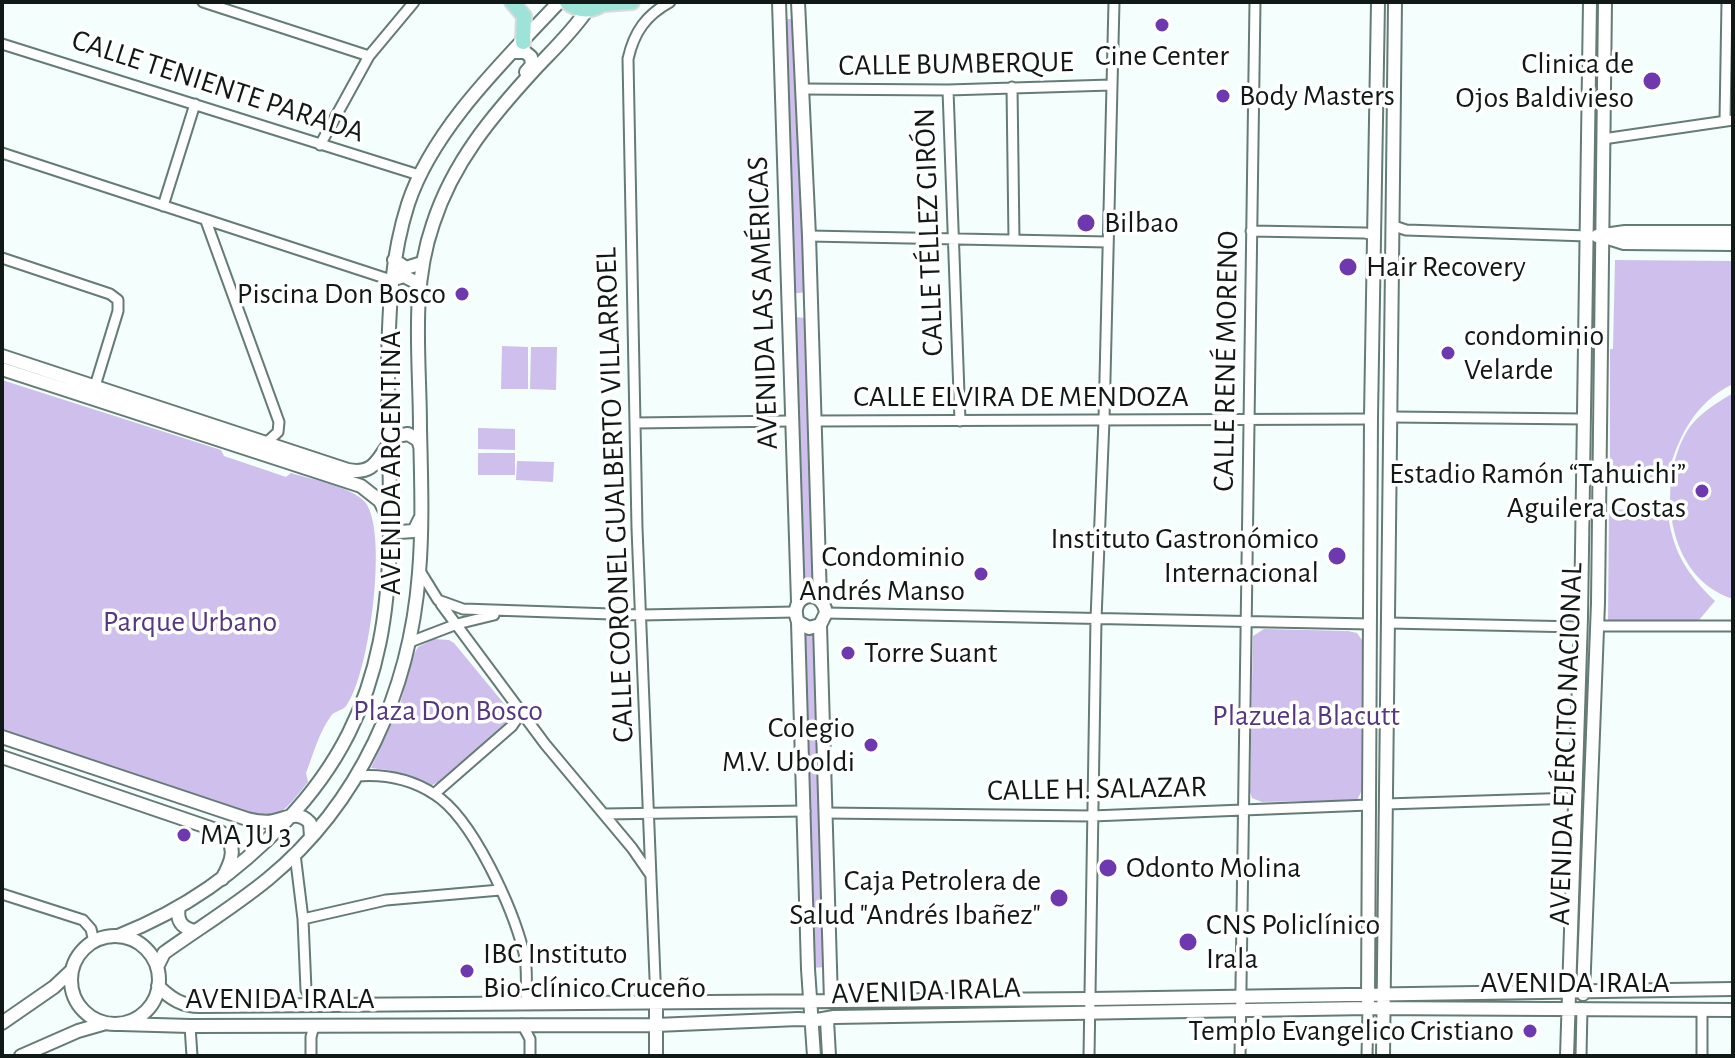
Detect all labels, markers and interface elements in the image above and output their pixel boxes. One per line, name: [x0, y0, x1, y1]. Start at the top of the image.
marker: Cine Center: [1153, 16, 1171, 34]
street label: CALLE TENIENTE PARADA: [67, 22, 369, 150]
place label: Cine Center: [1095, 38, 1229, 74]
street label: CALLE BUMBERQUE: [838, 44, 1074, 84]
place label: Clinica de Ojos Baldivieso: [1456, 46, 1634, 116]
marker: Clinica de Ojos Baldivieso: [1641, 70, 1663, 92]
place label: Body Masters: [1239, 78, 1395, 114]
marker: Body Masters: [1214, 87, 1232, 105]
street label: CALLE TÉLLEZ GIRÓN: [907, 107, 951, 357]
street label: AVENIDA LAS AMÉRICAS: [740, 156, 786, 450]
place label: Bilbao: [1104, 205, 1179, 241]
marker: Bilbao: [1075, 212, 1097, 234]
street label: CALLE RENÉ MORENO: [1206, 230, 1246, 492]
street label: CALLE CORONEL GUALBERTO VILLARROEL: [588, 247, 642, 743]
place label: Hair Recovery: [1366, 249, 1526, 285]
marker: Hair Recovery: [1337, 256, 1359, 278]
place label: Piscina Don Bosco: [237, 276, 446, 312]
marker: Piscina Don Bosco: [453, 285, 471, 303]
place label: condominio Velarde: [1464, 318, 1604, 388]
street label: AVENIDA ARGENTINA: [373, 331, 409, 595]
marker: condominio Velarde: [1439, 344, 1457, 362]
street label: CALLE ELVIRA DE MENDOZA: [853, 379, 1189, 415]
place label: Estadio Ramón “Tahuichi” Aguilera Costas: [1389, 456, 1686, 526]
marker: Estadio Ramón “Tahuichi” Aguilera Costas: [1693, 482, 1711, 500]
place label: Instituto Gastronómico Internacional: [1050, 521, 1319, 592]
place label: Condominio Andrés Manso: [799, 539, 965, 610]
marker: Instituto Gastronómico Internacional: [1326, 545, 1348, 567]
street label: AVENIDA EJÉRCITO NACIONAL: [1542, 562, 1590, 926]
marker: Condominio Andrés Manso: [972, 565, 990, 583]
park label: Parque Urbano: [103, 604, 277, 640]
place label: Torre Suant: [864, 635, 997, 671]
marker: Torre Suant: [839, 644, 857, 662]
park label: Plaza Don Bosco: [353, 693, 543, 729]
park label: Plazuela Blacutt: [1212, 698, 1400, 734]
place label: Colegio M.V. Uboldi: [722, 710, 855, 780]
marker: Colegio M.V. Uboldi: [862, 736, 880, 754]
street label: CALLE H. SALAZAR: [987, 769, 1207, 809]
place label: MA JU 3: [200, 817, 291, 853]
marker: MA JU 3: [175, 826, 193, 844]
place label: Odonto Molina: [1126, 850, 1301, 886]
marker: Odonto Molina: [1097, 857, 1119, 879]
place label: Caja Petrolera de Salud "Andrés Ibañez": [789, 863, 1041, 934]
marker: Caja Petrolera de Salud "Andrés Ibañez": [1048, 887, 1070, 909]
place label: CNS Policlínico Irala: [1206, 907, 1380, 978]
marker: CNS Policlínico Irala: [1177, 931, 1199, 953]
place label: IBC Instituto Bio-clínico Cruceño: [483, 936, 706, 1006]
marker: IBC Instituto Bio-clínico Cruceño: [458, 962, 476, 980]
street label: AVENIDA IRALA: [1480, 965, 1670, 1001]
street label: AVENIDA IRALA: [831, 970, 1021, 1012]
street label: AVENIDA IRALA: [185, 981, 375, 1017]
place label: Templo Evangelico Cristiano: [1188, 1013, 1514, 1049]
marker: Templo Evangelico Cristiano: [1521, 1022, 1539, 1040]

